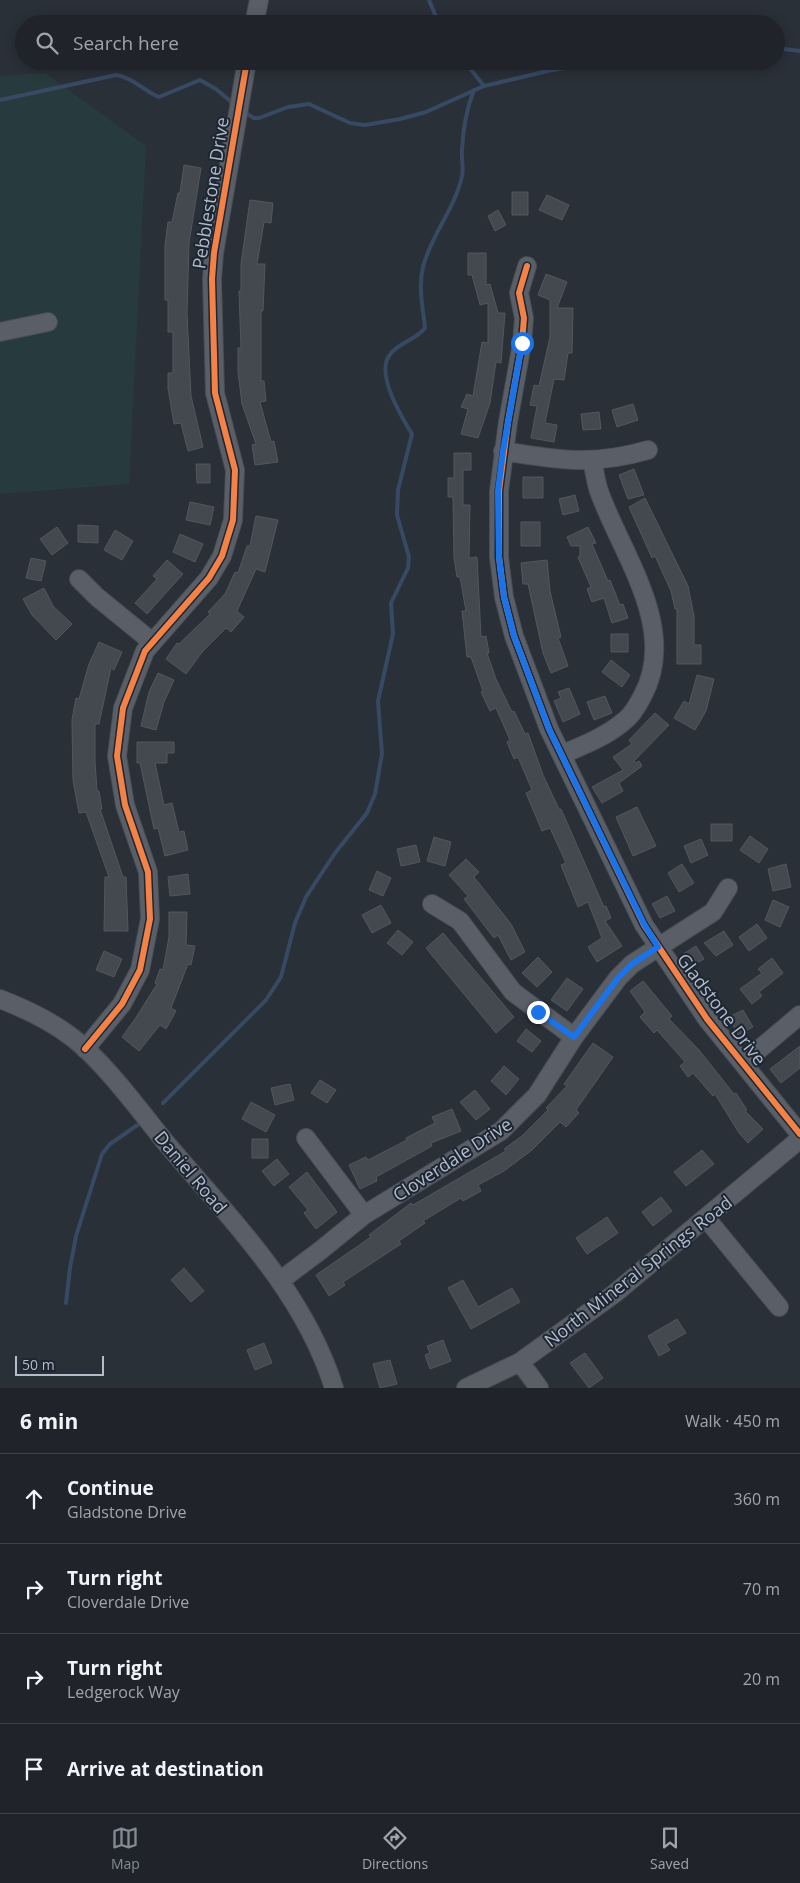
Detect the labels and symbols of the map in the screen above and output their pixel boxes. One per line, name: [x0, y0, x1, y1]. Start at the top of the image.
street label: Pebblestone Drive: [186, 115, 234, 271]
route start: [511, 332, 534, 355]
street label: Gladstone Drive: [672, 948, 772, 1070]
route end: [527, 1001, 550, 1024]
street label: Cloverdale Drive: [388, 1111, 516, 1207]
street label: Daniel Road: [149, 1126, 233, 1218]
street label: North Mineral Springs Road: [539, 1190, 737, 1352]
scale bar: [15, 1353, 104, 1376]

